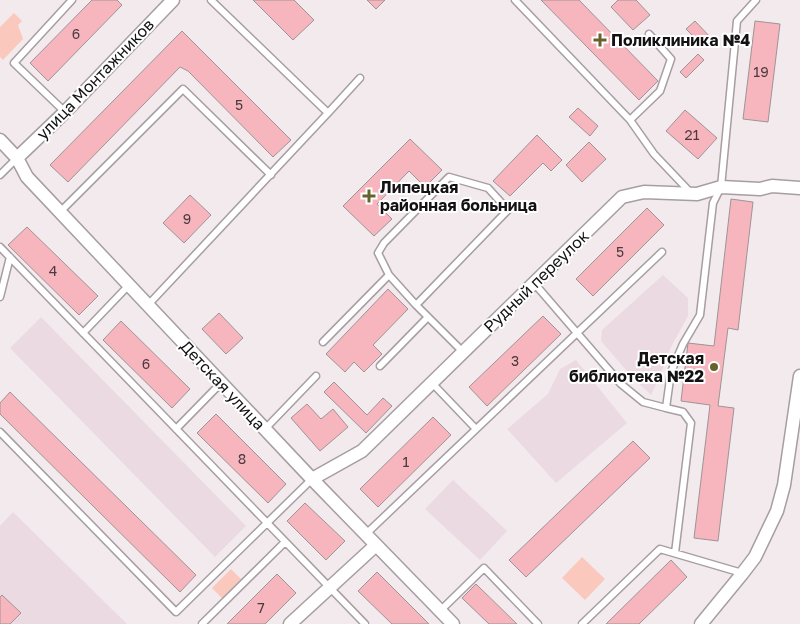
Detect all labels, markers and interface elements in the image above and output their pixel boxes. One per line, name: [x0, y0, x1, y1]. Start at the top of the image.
street label: улица Монтажников: [32, 14, 158, 144]
house number: 6: [72, 25, 80, 42]
place label: Поликлиника №4: [611, 30, 750, 50]
marker: Поликлиника №4: [593, 33, 607, 47]
house number: 19: [753, 63, 769, 80]
house number: 5: [235, 96, 243, 113]
house number: 21: [685, 126, 700, 143]
place label: Липецкая районная больница: [380, 177, 537, 215]
marker: Липецкая районная больница: [362, 189, 376, 203]
house number: 9: [183, 210, 191, 227]
street label: Рудный переулок: [479, 226, 593, 336]
house number: 5: [616, 243, 624, 260]
house number: 4: [49, 262, 57, 279]
street label: Детская улица: [176, 336, 270, 434]
place label: Детская библиотека №22: [569, 348, 704, 386]
house number: 3: [511, 352, 519, 369]
house number: 6: [142, 355, 150, 372]
marker: Детская библиотека №22: [708, 361, 720, 373]
house number: 8: [238, 450, 246, 467]
house number: 1: [403, 453, 410, 470]
house number: 7: [257, 599, 265, 616]

